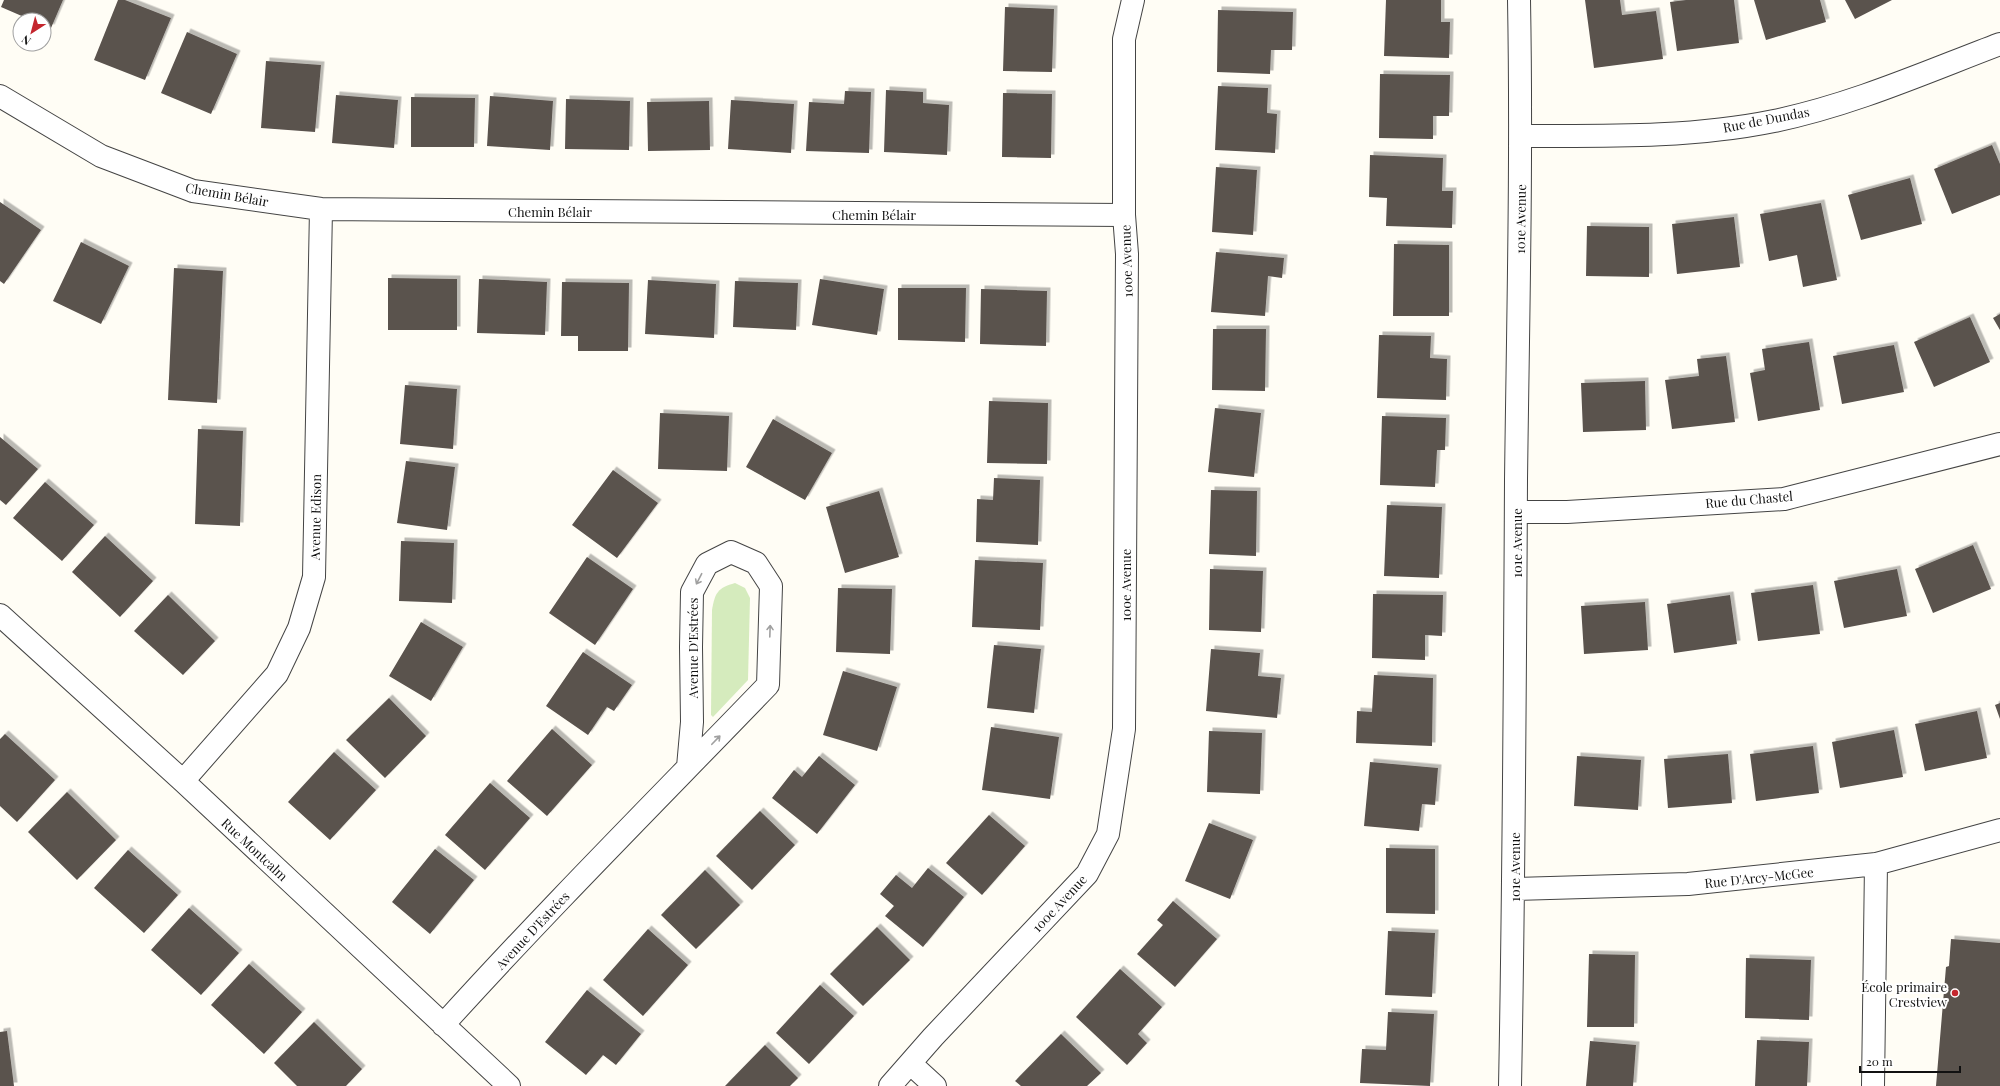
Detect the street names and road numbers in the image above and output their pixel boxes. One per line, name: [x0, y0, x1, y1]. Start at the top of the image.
street label: Rue de Dundas: [1721, 102, 1811, 136]
street label: Chemin Bélair: [184, 178, 270, 210]
street label: 101e Avenue: [1511, 184, 1529, 254]
street label: Chemin Bélair: [508, 203, 592, 220]
street label: Chemin Bélair: [832, 206, 916, 223]
street label: 100e Avenue: [1116, 224, 1136, 298]
street label: Avenue Edison: [306, 474, 324, 561]
street label: Rue du Chastel: [1704, 487, 1794, 511]
street label: 101e Avenue: [1508, 508, 1525, 578]
street label: 100e Avenue: [1117, 548, 1134, 621]
street label: Avenue D'Estrées: [684, 597, 701, 699]
street label: Rue Montcalm: [218, 814, 292, 884]
street label: 101e Avenue: [1506, 832, 1523, 902]
street label: Rue D'Arcy-McGee: [1704, 863, 1815, 891]
street label: 100e Avenue: [1028, 870, 1090, 935]
street label: Avenue D'Estrées: [491, 887, 573, 973]

